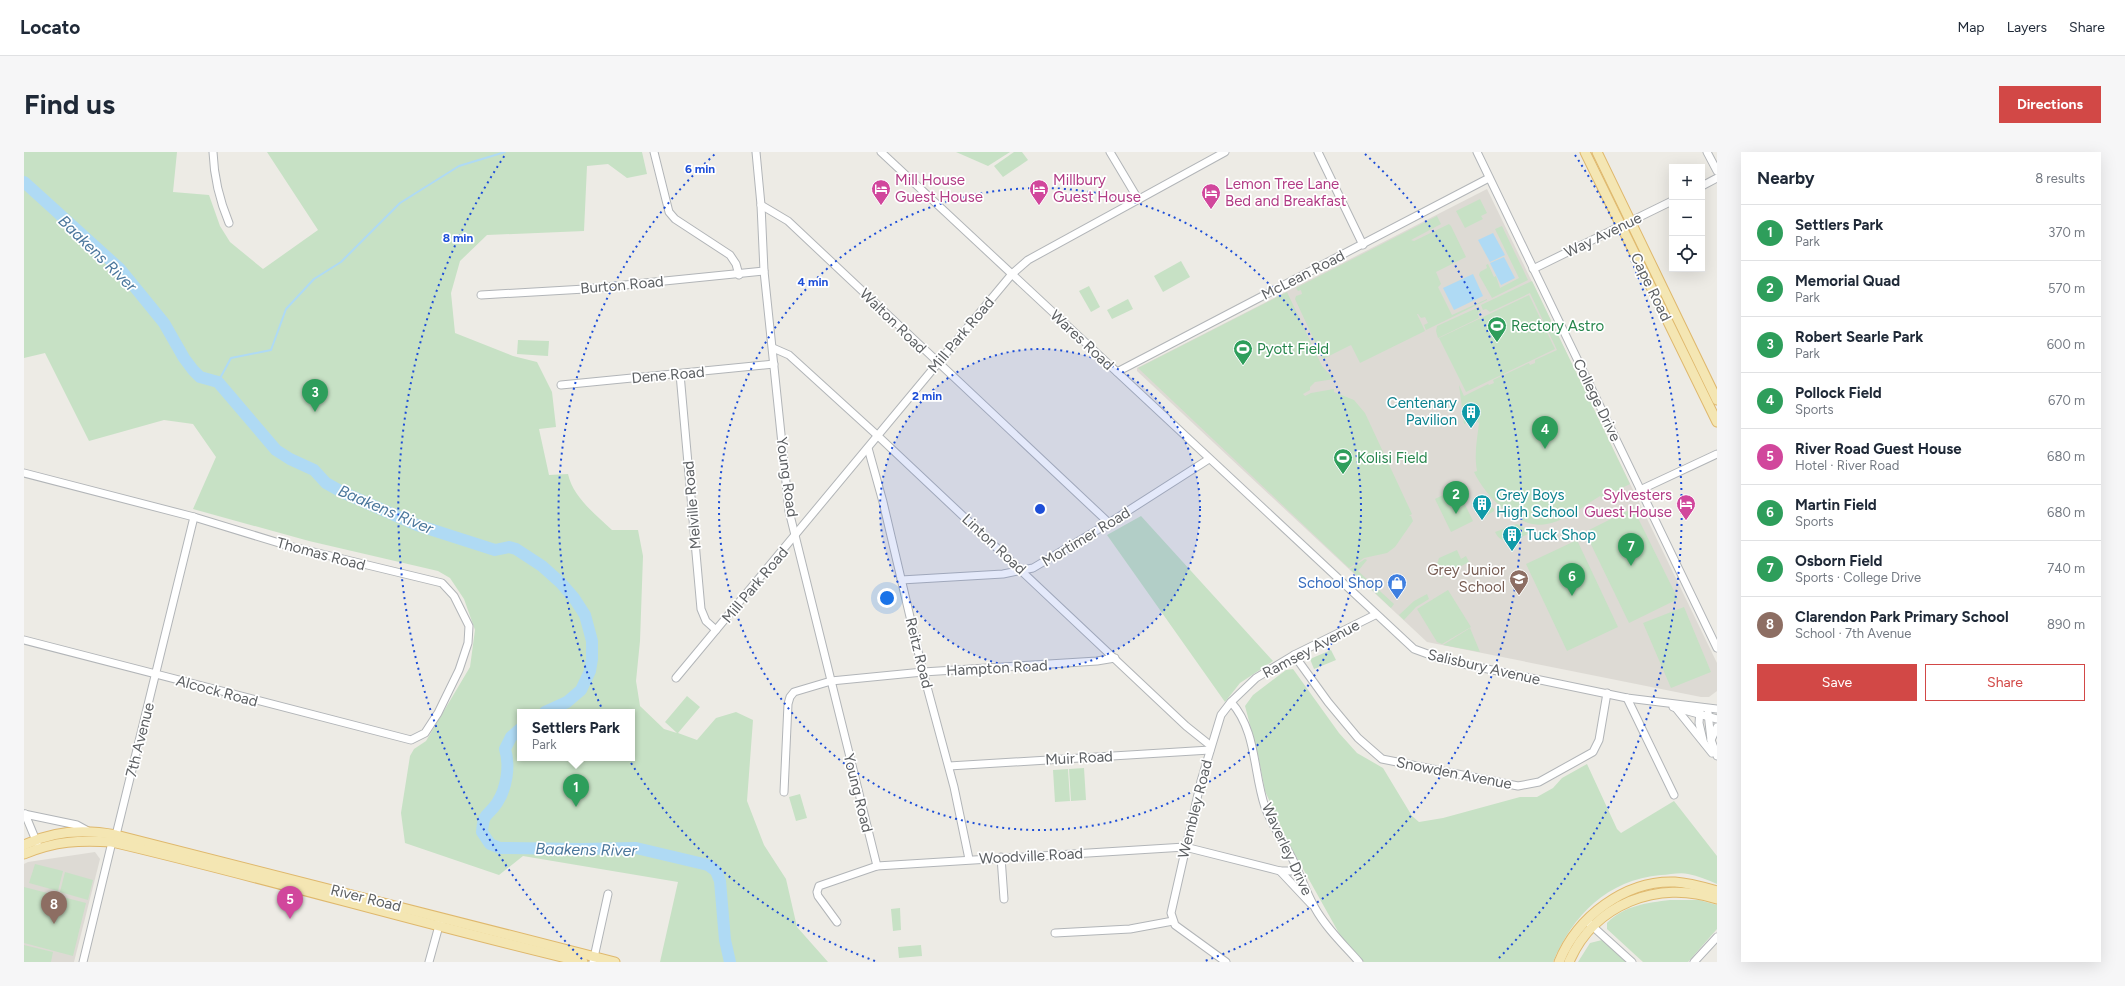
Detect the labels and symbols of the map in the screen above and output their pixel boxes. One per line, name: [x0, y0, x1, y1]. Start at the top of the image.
text: 6 min: [685, 162, 715, 176]
place label: Mill House Guest House: [895, 171, 983, 206]
place label: Millbury Guest House: [1053, 171, 1141, 206]
place label: Lemon Tree Lane Bed and Breakfast: [1225, 175, 1347, 210]
hotel icon: Mill House Guest House: [870, 178, 892, 206]
hotel icon: Millbury Guest House: [1028, 178, 1050, 206]
hotel icon: Lemon Tree Lane Bed and Breakfast: [1200, 182, 1222, 210]
street label: Way Avenue: [1561, 209, 1645, 261]
water label: Baakens River: [55, 211, 141, 296]
text: 8 min: [443, 231, 473, 245]
street label: McLean Road: [1258, 246, 1348, 304]
street label: Cape Road: [1627, 250, 1675, 324]
street label: Burton Road: [580, 272, 664, 298]
text: 4 min: [798, 275, 829, 289]
street label: Walton Road: [856, 285, 930, 357]
street label: Mill Park Road: [924, 293, 998, 377]
street label: Wares Road: [1047, 306, 1117, 374]
sports icon: Rectory Astro: [1486, 315, 1508, 343]
place label: Rectory Astro: [1511, 317, 1605, 335]
sports icon: Pyott Field: [1232, 338, 1254, 366]
place label: Pyott Field: [1257, 340, 1329, 358]
street label: College Drive: [1569, 356, 1625, 444]
street label: Dene Road: [631, 363, 705, 387]
pin: 3: [302, 379, 328, 412]
text: 2 min: [912, 389, 942, 403]
place label: Centenary Pavilion: [1387, 394, 1457, 429]
building icon: Centenary Pavilion: [1460, 401, 1482, 429]
pin: 4: [1532, 416, 1558, 449]
street label: Young Road: [772, 436, 802, 518]
sports icon: Kolisi Field: [1332, 447, 1354, 475]
place label: Kolisi Field: [1357, 449, 1428, 467]
street label: Melville Road: [679, 460, 705, 550]
water label: Baakens River: [335, 481, 437, 538]
pin: 2: [1443, 481, 1469, 514]
place label: Grey Boys High School: [1496, 486, 1578, 521]
place label: Sylvesters Guest House: [1584, 486, 1672, 521]
building icon: Grey Boys High School: [1471, 493, 1493, 521]
hotel icon: Sylvesters Guest House: [1675, 493, 1697, 521]
centre of rings: [1033, 502, 1047, 516]
street label: Mortimer Road: [1039, 504, 1133, 570]
street label: Linton Road: [958, 510, 1030, 578]
building icon: Tuck Shop: [1501, 524, 1523, 552]
place label: Tuck Shop: [1526, 526, 1596, 544]
pin: 7: [1618, 533, 1644, 566]
street label: Thomas Road: [275, 534, 367, 574]
street label: Mill Park Road: [718, 543, 792, 627]
place label: Grey Junior School: [1427, 561, 1505, 596]
pin: 6: [1559, 563, 1585, 596]
school or university icon: Grey Junior School: [1508, 568, 1530, 596]
shop icon: School Shop: [1386, 572, 1408, 600]
place label: School Shop: [1298, 574, 1383, 592]
your location: [877, 588, 897, 608]
street label: Reitz Road: [902, 616, 936, 690]
street label: Ramsey Avenue: [1259, 616, 1363, 682]
street label: Salisbury Avenue: [1426, 645, 1542, 689]
street label: Hampton Road: [946, 656, 1048, 680]
street label: Alcock Road: [174, 671, 260, 711]
street label: 7th Avenue: [122, 701, 158, 779]
street label: Muir Road: [1045, 747, 1113, 769]
street label: Young Road: [840, 752, 876, 834]
street label: Snowden Avenue: [1395, 753, 1513, 793]
street label: Wembley Road: [1174, 758, 1216, 860]
pin: 1: [563, 774, 589, 807]
street label: Waverley Drive: [1258, 800, 1316, 898]
water label: Baakens River: [535, 839, 637, 860]
street label: Woodville Road: [978, 844, 1084, 868]
street label: River Road: [329, 881, 403, 915]
pin: 5: [277, 886, 303, 919]
pin: 8: [41, 891, 67, 924]

